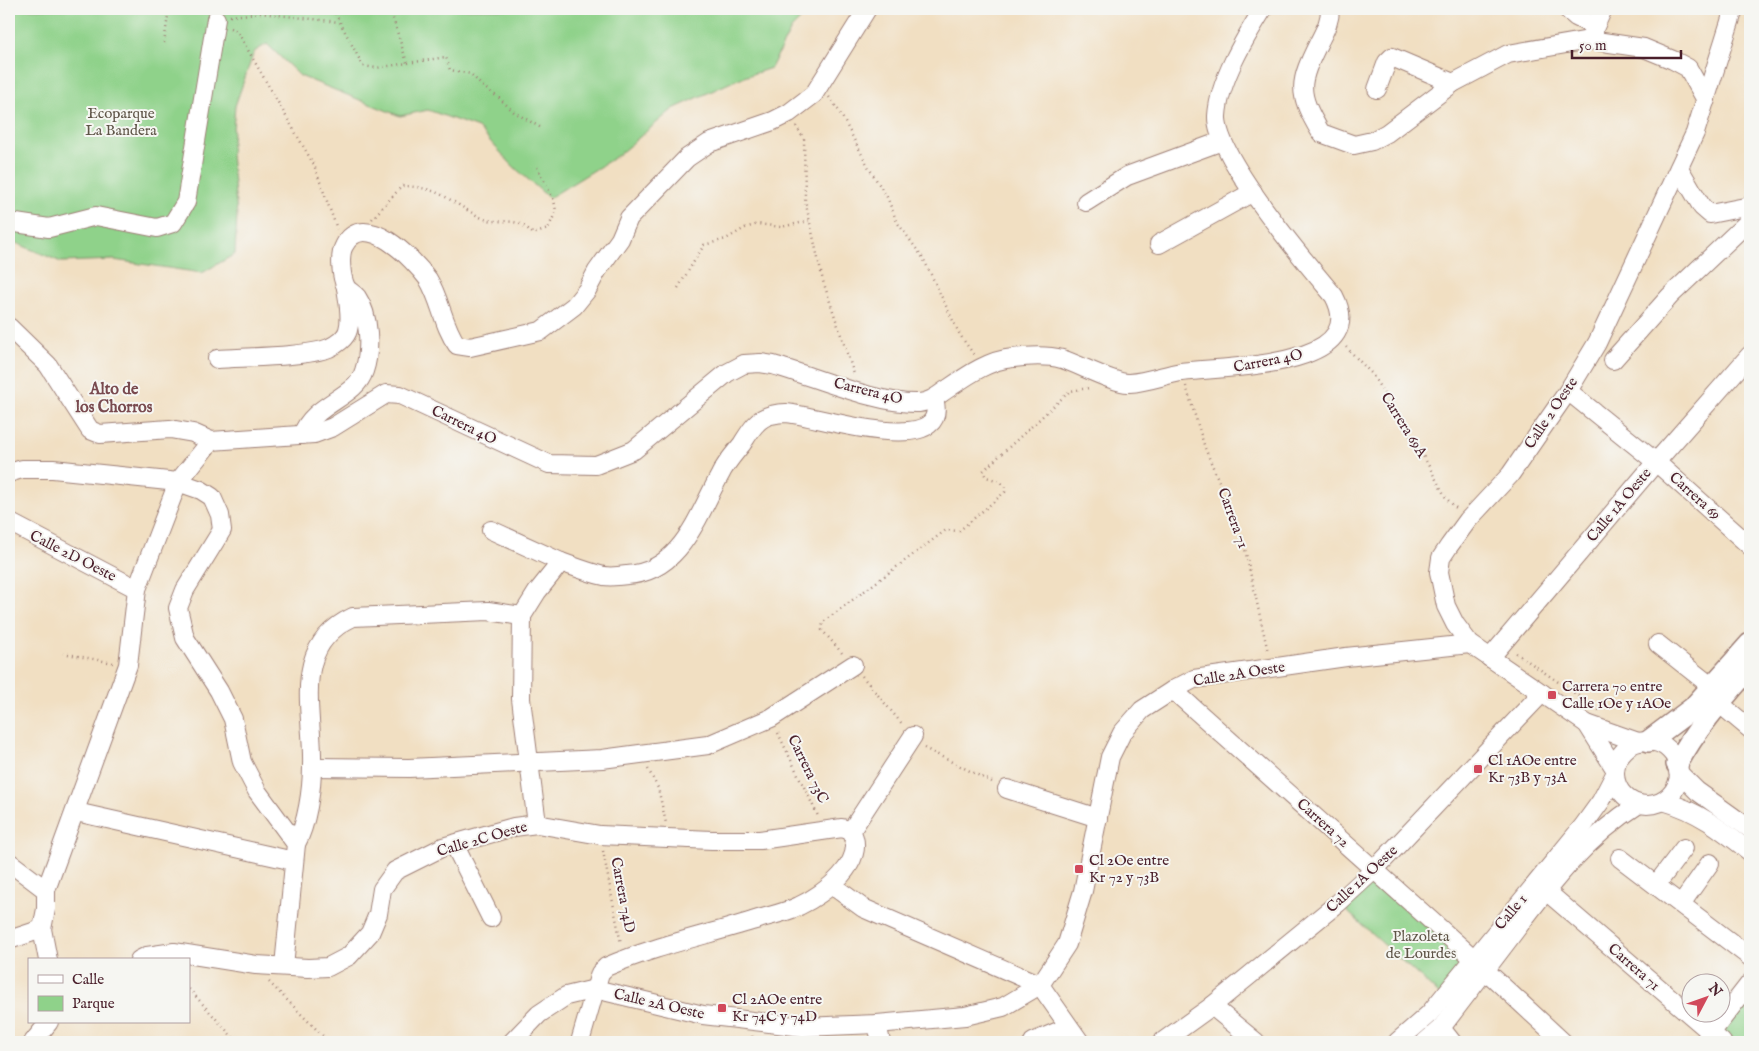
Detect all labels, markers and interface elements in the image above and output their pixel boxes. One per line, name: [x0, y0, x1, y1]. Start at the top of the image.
scale bar: [1572, 28, 1680, 60]
text: 50 m: [1579, 36, 1607, 55]
park label: Ecoparque La Bandera: [85, 104, 157, 140]
street label: Carrera 4O: [1232, 345, 1304, 377]
street label: Carrera 4O: [832, 373, 904, 409]
street label: Calle 2 Oeste: [1520, 373, 1582, 452]
district label: Alto de los Chorros: [75, 380, 153, 418]
street label: Carrera 69A: [1376, 389, 1432, 462]
street label: Carrera 4O: [428, 401, 500, 449]
street label: Calle 1A Oeste: [1582, 464, 1656, 546]
street label: Carrera 69: [1665, 468, 1725, 524]
street label: Carrera 71: [1213, 485, 1253, 551]
street label: Calle 2D Oeste: [27, 526, 120, 586]
street label: Calle 2A Oeste: [1192, 657, 1286, 691]
place label: Carrera 70 entre Calle 1Oe y 1AOe: [1562, 677, 1671, 713]
marker: Carrera 70 entre Calle 1Oe y 1AOe: [1546, 689, 1558, 701]
street label: Carrera 73C: [783, 732, 833, 807]
place label: Cl 1AOe entre Kr 73B y 73A: [1488, 751, 1577, 787]
marker: Cl 1AOe entre Kr 73B y 73A: [1472, 763, 1484, 775]
street label: Carrera 72: [1293, 794, 1353, 852]
street label: Calle 2C Oeste: [435, 817, 530, 861]
street label: Calle 1A Oeste: [1322, 841, 1402, 917]
place label: Cl 2Oe entre Kr 72 y 73B: [1089, 851, 1169, 887]
street label: Carrera 74D: [606, 856, 640, 934]
marker: Cl 2Oe entre Kr 72 y 73B: [1073, 863, 1085, 875]
street label: Calle 1: [1491, 890, 1531, 934]
park label: Plazoleta de Lourdes: [1386, 927, 1456, 963]
street label: Carrera 71: [1604, 939, 1664, 995]
legend: [28, 958, 190, 1024]
text: Calle: [72, 970, 104, 989]
north arrow: [1682, 974, 1732, 1024]
text: N: [1704, 979, 1726, 1001]
street label: Calle 2A Oeste: [612, 984, 706, 1024]
place label: Cl 2AOe entre Kr 74C y 74D: [732, 990, 822, 1026]
text: Parque: [72, 994, 115, 1013]
marker: Cl 2AOe entre Kr 74C y 74D: [716, 1002, 728, 1014]

